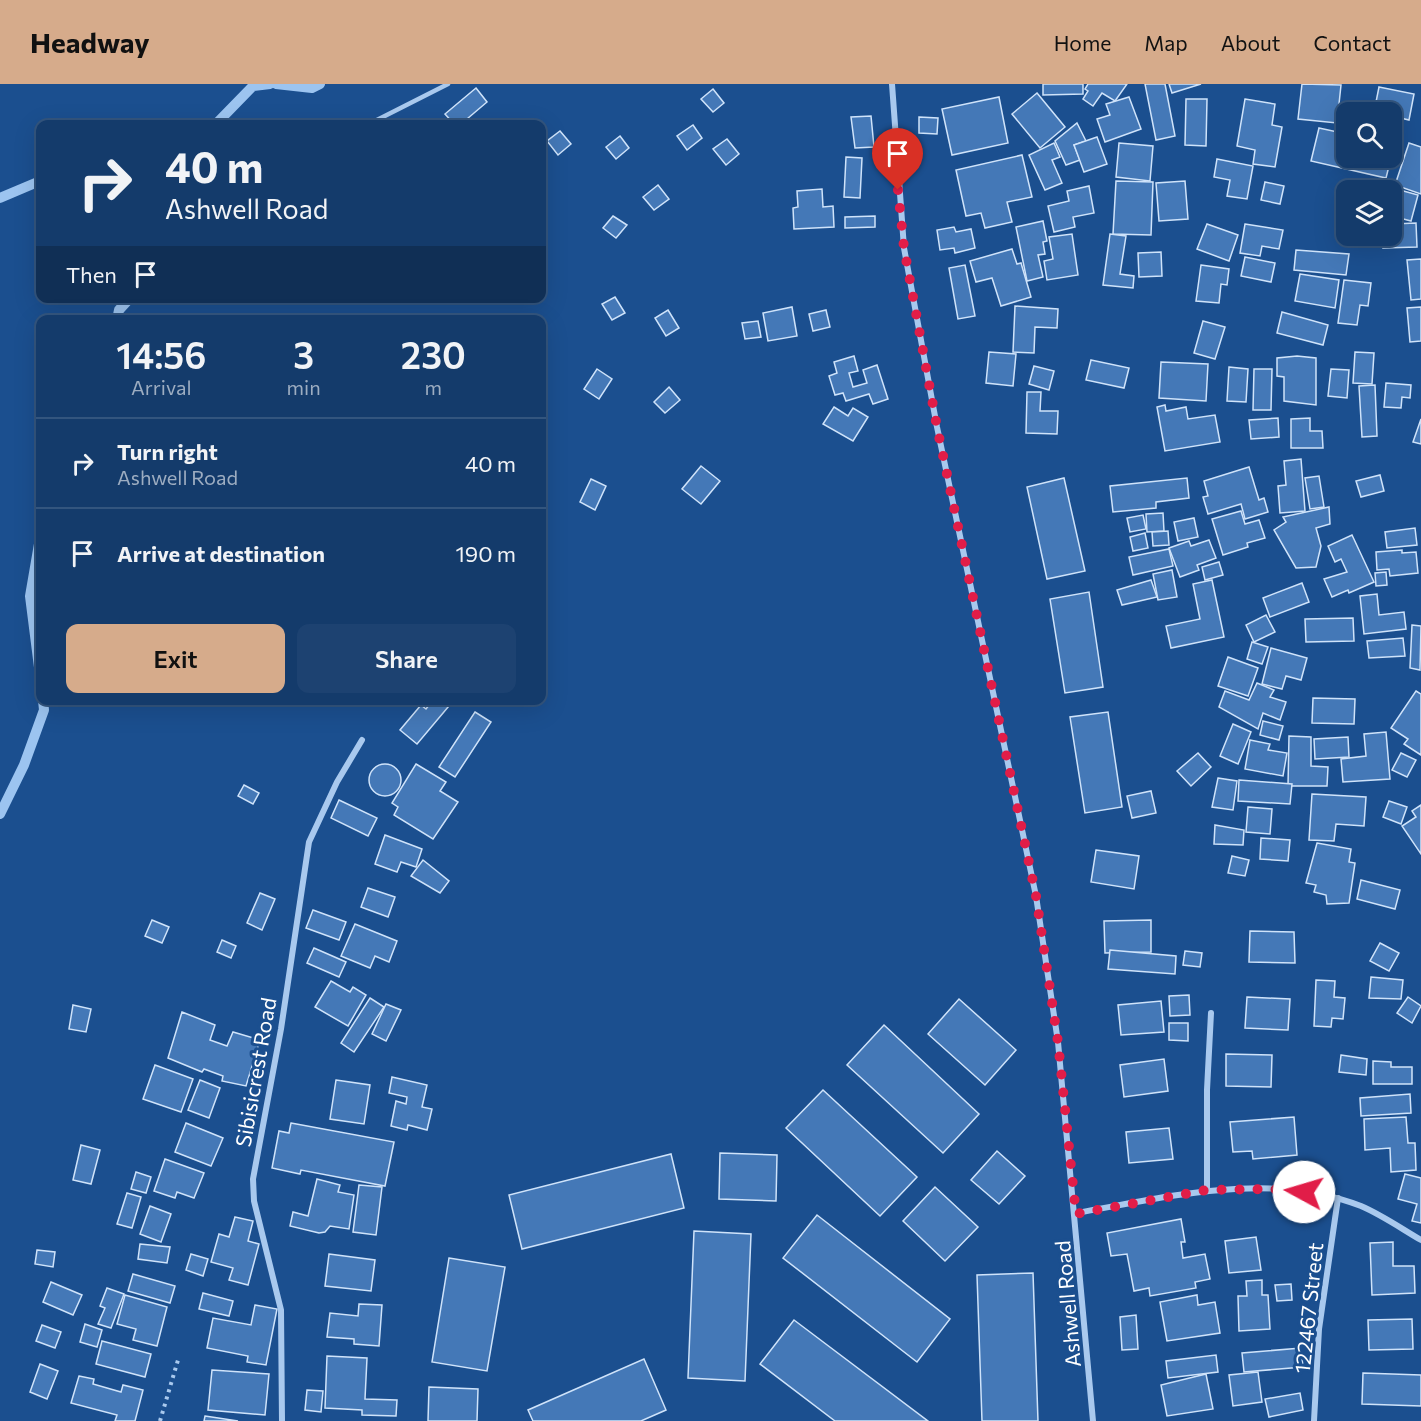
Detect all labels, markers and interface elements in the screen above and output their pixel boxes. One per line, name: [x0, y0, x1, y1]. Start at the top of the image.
text: Headway: [30, 25, 150, 59]
text: Home: [1054, 30, 1111, 55]
text: Map: [1144, 30, 1188, 55]
text: About: [1221, 30, 1280, 55]
text: Contact: [1313, 30, 1391, 55]
map controls: [1336, 102, 1402, 246]
button: search: [1336, 102, 1402, 168]
pin: [872, 128, 923, 190]
icon: arrive: [881, 137, 914, 170]
text: 40 m: [165, 140, 263, 192]
icon: right: [66, 144, 144, 222]
button: layers: [1336, 180, 1402, 246]
text: Ashwell Road: [165, 192, 328, 225]
icon: arrive: [129, 258, 162, 291]
text: Then: [66, 261, 117, 288]
text: 14:56: [116, 332, 206, 376]
text: 3: [293, 332, 314, 376]
text: 230: [401, 332, 466, 376]
text: Arrival: [131, 375, 192, 399]
text: min: [287, 375, 321, 399]
text: m: [425, 375, 442, 399]
text: Turn right: [117, 438, 218, 465]
icon: right: [66, 447, 99, 480]
text: 40 m: [465, 450, 516, 477]
text: Ashwell Road: [117, 465, 238, 489]
icon: arrive: [66, 537, 99, 570]
text: Arrive at destination: [117, 540, 325, 567]
text: 190 m: [455, 540, 516, 567]
button: Exit: [66, 624, 285, 693]
button: Share: [297, 624, 516, 693]
street label: Sibisicrest Road: [230, 995, 280, 1149]
position arrow: [1272, 1160, 1336, 1224]
street label: Ashwell Road: [1049, 1240, 1085, 1368]
street label: 122467 Street: [1289, 1241, 1327, 1375]

